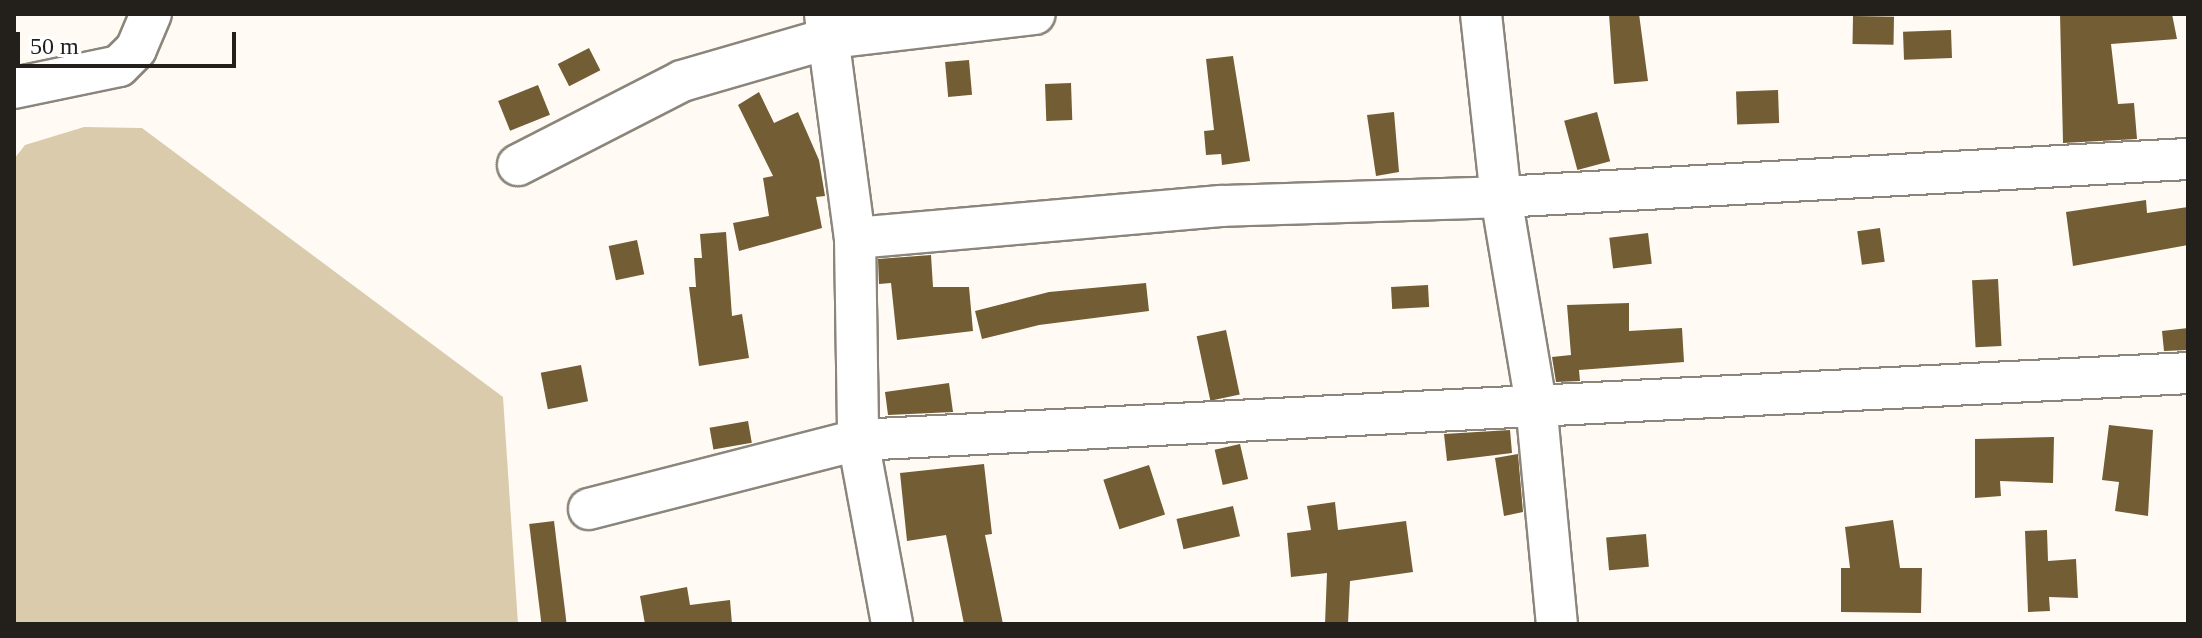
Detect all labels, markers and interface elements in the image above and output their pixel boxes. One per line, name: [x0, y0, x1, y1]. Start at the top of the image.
scale bar: [20, 16, 240, 66]
text: 50 m: [30, 33, 79, 59]

